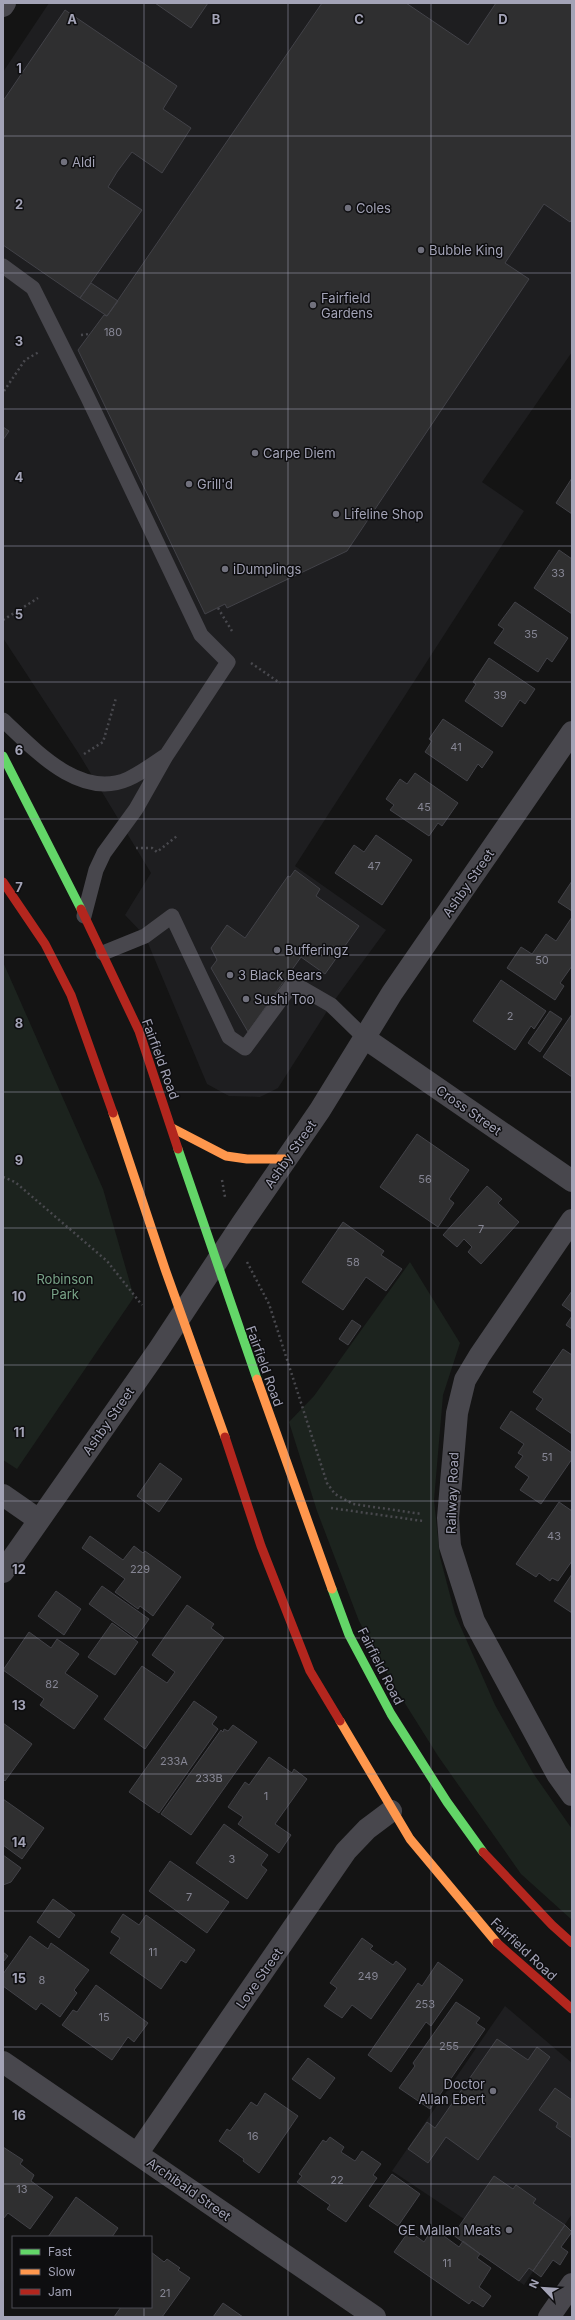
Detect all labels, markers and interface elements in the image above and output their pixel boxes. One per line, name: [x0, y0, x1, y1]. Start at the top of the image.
text: A: [67, 11, 77, 27]
text: B: [212, 11, 221, 27]
text: C: [354, 11, 364, 27]
text: D: [498, 11, 508, 27]
text: 1: [16, 60, 22, 76]
place label: Aldi: [72, 154, 95, 170]
marker: Aldi: [59, 157, 69, 167]
text: 2: [15, 196, 23, 212]
place label: Coles: [356, 200, 391, 216]
marker: Coles: [343, 203, 353, 213]
place label: Bubble King: [429, 242, 503, 258]
marker: Bubble King: [416, 245, 426, 255]
place label: Fairfield Gardens: [321, 290, 373, 321]
marker: Fairfield Gardens: [308, 300, 318, 310]
house number: 180: [104, 325, 122, 339]
text: 3: [15, 333, 23, 349]
place label: Carpe Diem: [263, 445, 336, 461]
marker: Carpe Diem: [250, 448, 260, 458]
text: 4: [15, 469, 24, 485]
place label: Grill'd: [197, 476, 233, 492]
marker: Grill'd: [184, 479, 194, 489]
place label: Lifeline Shop: [344, 506, 424, 522]
marker: Lifeline Shop: [331, 509, 341, 519]
place label: iDumplings: [233, 561, 302, 577]
marker: iDumplings: [220, 564, 230, 574]
house number: 33: [551, 566, 565, 580]
text: 5: [15, 606, 23, 622]
house number: 35: [524, 627, 538, 641]
house number: 39: [493, 688, 507, 702]
house number: 41: [450, 740, 462, 754]
text: 6: [15, 742, 23, 758]
house number: 45: [417, 800, 431, 814]
street label: Ashby Street: [439, 846, 497, 920]
house number: 47: [367, 859, 381, 873]
text: 7: [15, 879, 23, 895]
place label: Bufferingz: [285, 942, 349, 958]
marker: Bufferingz: [272, 945, 282, 955]
house number: 50: [535, 953, 549, 967]
place label: 3 Black Bears: [238, 967, 322, 983]
marker: 3 Black Bears: [225, 970, 235, 980]
place label: Sushi Too: [254, 991, 315, 1007]
marker: Sushi Too: [241, 994, 251, 1004]
house number: 2: [507, 1009, 513, 1023]
text: 8: [15, 1015, 23, 1031]
street label: Fairfield Road: [139, 1017, 183, 1101]
street label: Cross Street: [433, 1082, 505, 1138]
street label: Ashby Street: [261, 1117, 319, 1191]
text: 9: [15, 1152, 23, 1168]
house number: 56: [418, 1172, 432, 1186]
house number: 7: [478, 1222, 484, 1236]
house number: 58: [346, 1255, 360, 1269]
park label: Robinson Park: [36, 1271, 94, 1302]
text: 10: [12, 1288, 26, 1304]
street label: Fairfield Road: [243, 1324, 287, 1408]
street label: Ashby Street: [79, 1384, 137, 1458]
text: 11: [13, 1424, 25, 1440]
house number: 51: [541, 1450, 553, 1464]
street label: Railway Road: [443, 1452, 461, 1534]
house number: 43: [547, 1529, 561, 1543]
text: 12: [12, 1561, 26, 1577]
house number: 229: [130, 1562, 150, 1576]
street label: Fairfield Road: [355, 1625, 407, 1707]
house number: 82: [45, 1677, 59, 1691]
text: 13: [12, 1697, 26, 1713]
house number: 233A: [160, 1754, 188, 1768]
house number: 233B: [195, 1771, 223, 1785]
house number: 1: [264, 1789, 268, 1803]
text: 14: [12, 1834, 26, 1850]
house number: 3: [229, 1852, 236, 1866]
house number: 7: [186, 1890, 192, 1904]
street label: Fairfield Road: [488, 1914, 560, 1984]
house number: 11: [149, 1945, 157, 1959]
street label: Love Street: [232, 1945, 286, 2011]
house number: 249: [358, 1969, 378, 1983]
text: 15: [12, 1970, 26, 1986]
house number: 8: [39, 1973, 46, 1987]
house number: 253: [415, 1997, 435, 2011]
house number: 15: [98, 2010, 110, 2024]
house number: 255: [439, 2039, 459, 2053]
place label: Doctor Allan Ebert: [418, 2076, 485, 2107]
marker: Doctor Allan Ebert: [488, 2086, 498, 2096]
text: 16: [12, 2107, 26, 2123]
house number: 16: [247, 2129, 259, 2143]
street label: Archibald Street: [144, 2154, 234, 2224]
house number: 22: [330, 2173, 344, 2187]
house number: 13: [16, 2182, 28, 2196]
place label: GE Mallan Meats: [398, 2222, 501, 2238]
marker: GE Mallan Meats: [504, 2225, 514, 2235]
legend: [12, 2236, 152, 2308]
text: Fast: [48, 2244, 72, 2259]
house number: 11: [443, 2256, 451, 2270]
text: Slow: [48, 2264, 76, 2279]
north arrow: [523, 2268, 563, 2308]
text: N: [526, 2277, 542, 2291]
text: Jam: [48, 2284, 72, 2299]
house number: 21: [159, 2286, 171, 2300]

